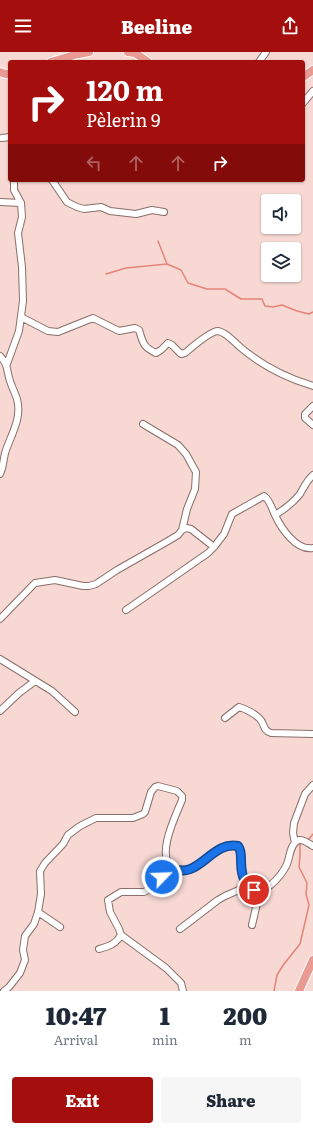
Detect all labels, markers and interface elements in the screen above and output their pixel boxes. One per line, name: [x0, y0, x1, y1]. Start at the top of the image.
text: Beeline: [121, 13, 192, 40]
icon: menu: [12, 15, 34, 37]
icon: share: [279, 15, 301, 37]
text: 120 m: [86, 68, 163, 110]
icon: right: [20, 76, 72, 128]
text: Pèlerin 9: [86, 106, 160, 133]
icon: left: [83, 152, 105, 174]
icon: ahead: [125, 152, 147, 174]
icon: ahead: [167, 152, 189, 174]
icon: right: [209, 152, 231, 174]
map controls: [261, 194, 301, 282]
button: sound: [261, 194, 301, 234]
button: layers: [261, 242, 301, 282]
position arrow: [141, 856, 183, 898]
pin: [237, 873, 271, 907]
icon: arrive: [243, 879, 265, 901]
text: 10:47: [46, 997, 106, 1032]
text: 1: [160, 997, 170, 1032]
text: 200: [223, 997, 267, 1032]
text: Arrival: [54, 1030, 98, 1049]
text: min: [152, 1030, 178, 1049]
text: m: [239, 1030, 252, 1049]
button: Exit: [12, 1077, 153, 1123]
button: Share: [161, 1077, 301, 1123]

